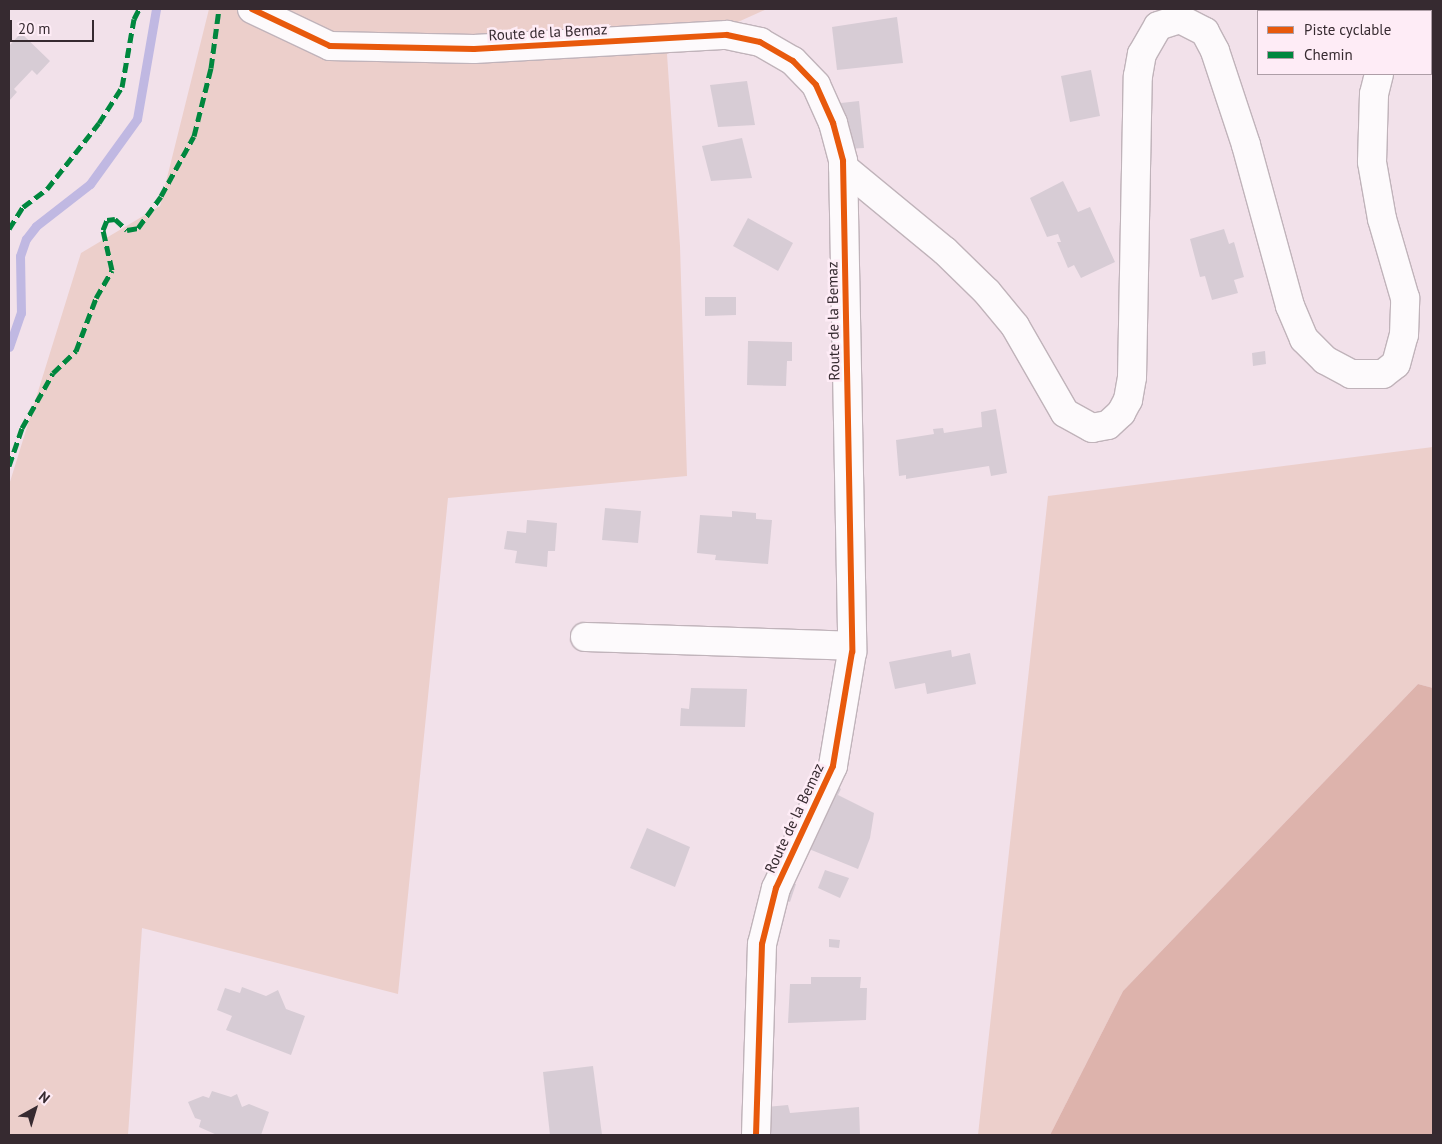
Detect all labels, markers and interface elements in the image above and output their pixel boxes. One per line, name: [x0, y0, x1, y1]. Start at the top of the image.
scale bar: [12, 10, 96, 42]
legend: [1257, 10, 1432, 75]
text: 20 m: [18, 19, 51, 38]
street label: Route de la Bemaz: [488, 20, 608, 44]
text: Piste cyclable: [1304, 20, 1391, 39]
text: Chemin: [1304, 45, 1353, 64]
street label: Route de la Bemaz: [823, 261, 843, 381]
street label: Route de la Bemaz: [761, 760, 827, 876]
north arrow: [10, 1084, 60, 1134]
text: N: [35, 1087, 54, 1107]

